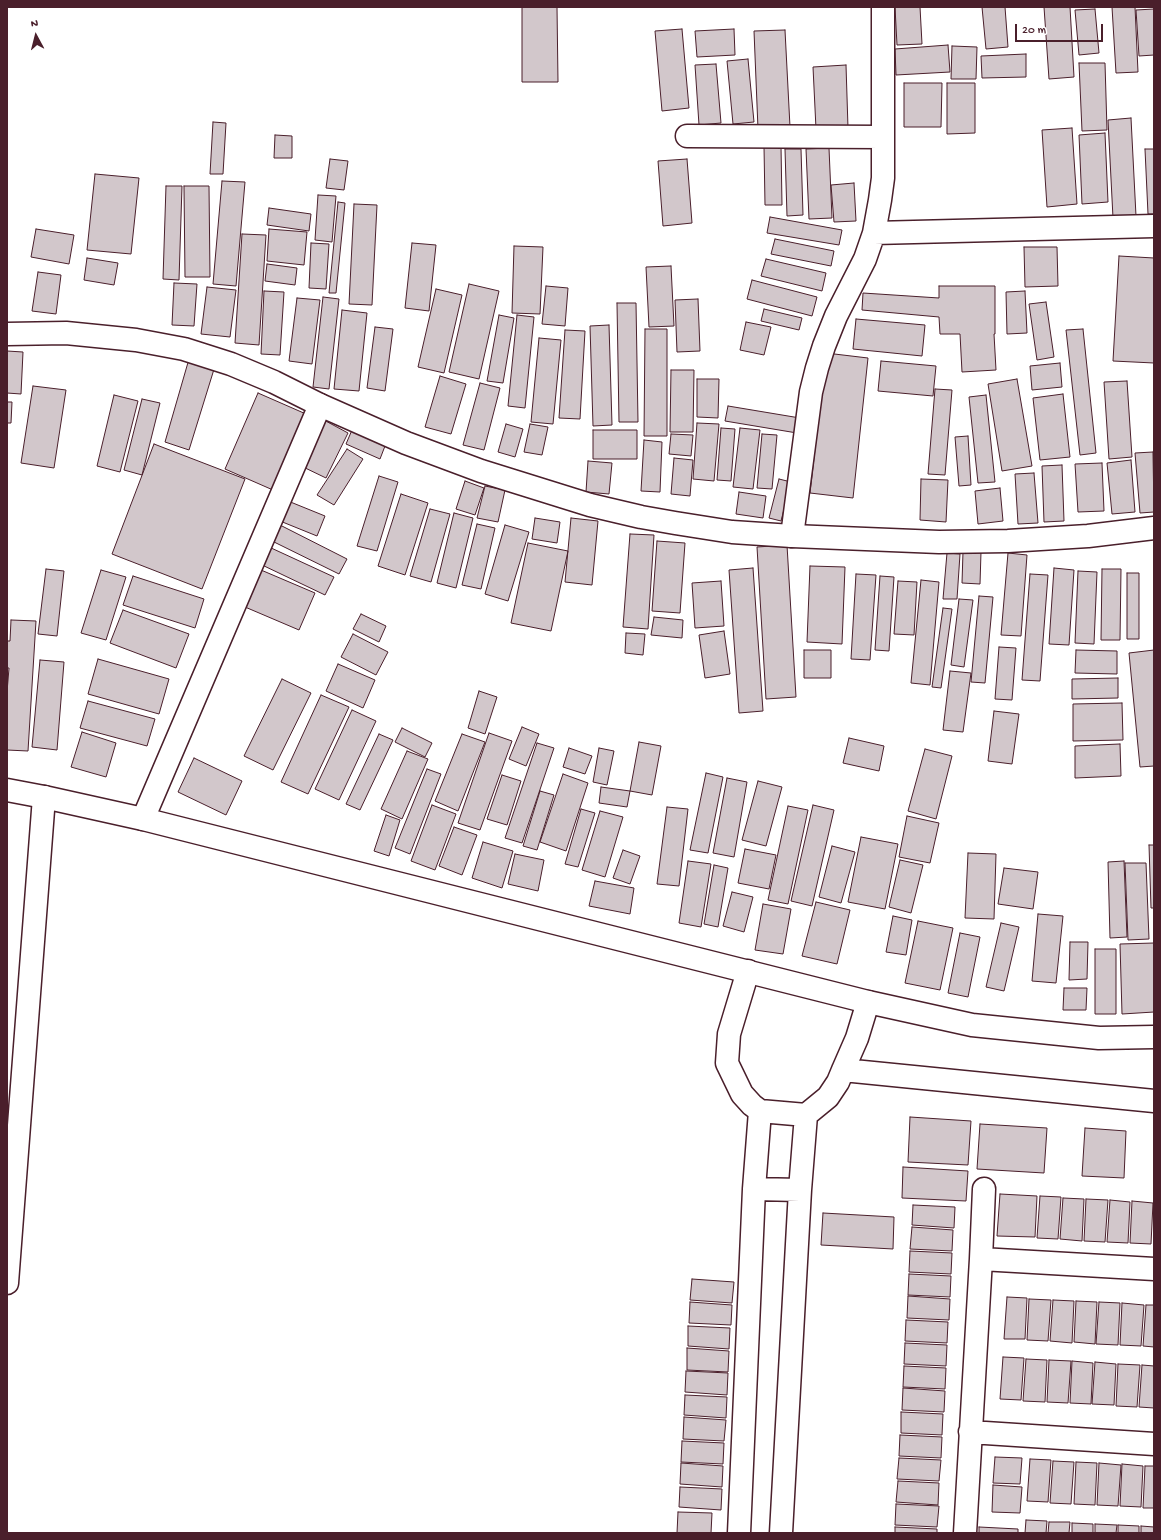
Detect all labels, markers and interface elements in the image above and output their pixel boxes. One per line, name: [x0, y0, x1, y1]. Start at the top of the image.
north arrow: [16, 16, 56, 56]
scale bar: [1017, 16, 1105, 42]
text: N: [30, 18, 39, 30]
text: 20 m: [1022, 24, 1046, 38]

